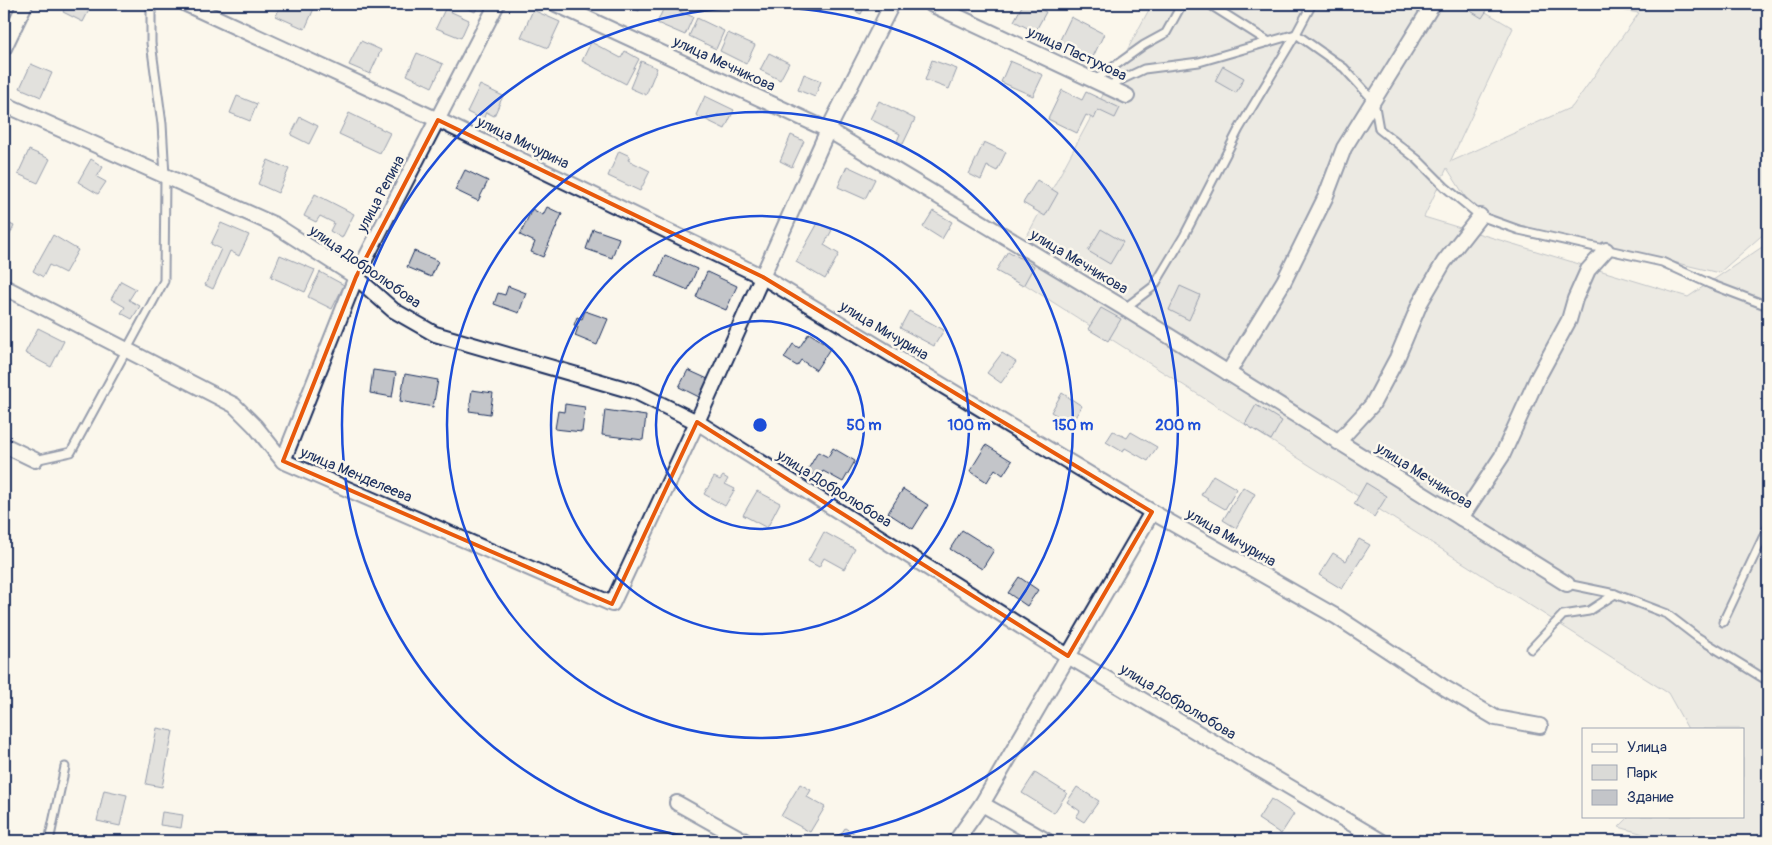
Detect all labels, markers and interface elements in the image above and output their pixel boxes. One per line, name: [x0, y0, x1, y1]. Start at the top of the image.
street label: улица Пастухова: [1023, 22, 1130, 85]
street label: улица Мечникова: [669, 32, 778, 96]
street label: улица Мичурина: [473, 112, 572, 174]
street label: улица Репина: [352, 152, 409, 237]
street label: улица Добролюбова: [305, 221, 425, 313]
street label: улица Мечникова: [1026, 225, 1131, 299]
street label: улица Мичурина: [835, 297, 932, 365]
centre of rings: [751, 416, 769, 434]
text: 50 m: [847, 416, 881, 435]
text: 100 m: [948, 416, 990, 435]
text: 150 m: [1053, 416, 1093, 435]
text: 200 m: [1155, 416, 1201, 435]
street label: улица Мечникова: [1371, 438, 1476, 513]
street label: улица Менделеева: [296, 442, 415, 507]
street label: улица Добролюбова: [772, 445, 895, 532]
street label: улица Мичурина: [1182, 504, 1279, 571]
street label: улица Добролюбова: [1116, 659, 1239, 744]
legend: [1582, 728, 1744, 818]
text: Улица: [1627, 738, 1667, 757]
text: Парк: [1627, 764, 1658, 783]
text: Здание: [1627, 788, 1674, 807]

